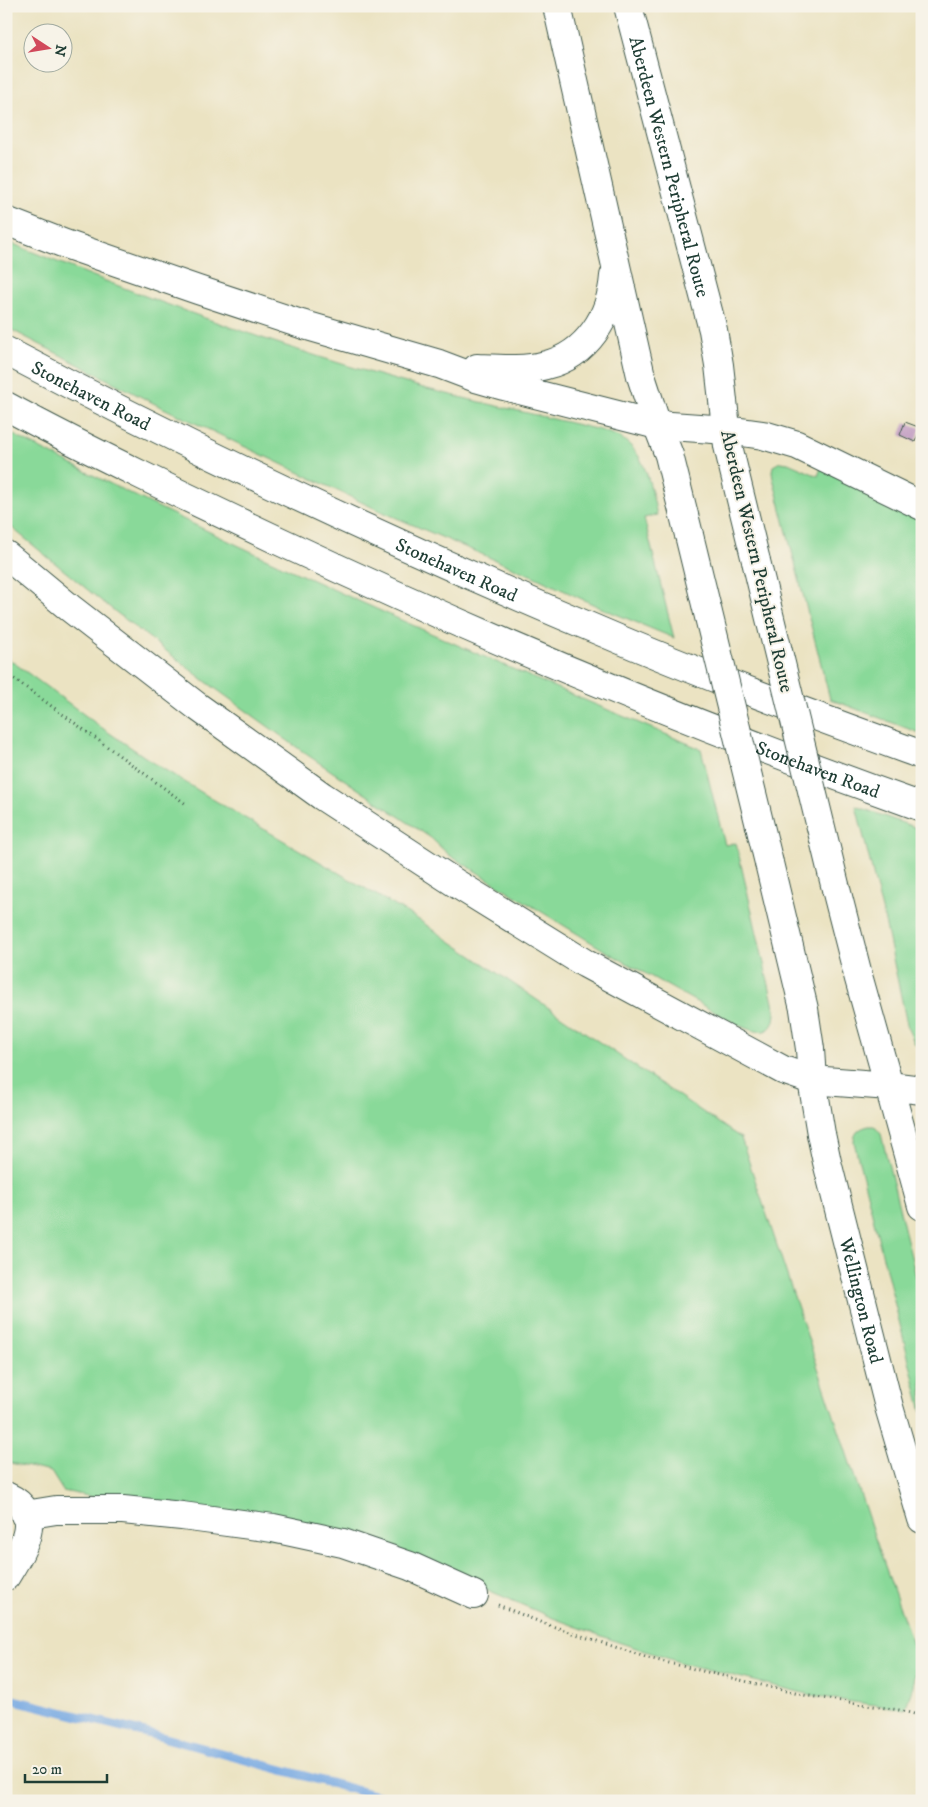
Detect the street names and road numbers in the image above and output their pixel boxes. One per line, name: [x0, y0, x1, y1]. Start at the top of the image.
street label: Aberdeen Western Peripheral Route: [623, 34, 714, 300]
street label: Stonehaven Road: [27, 356, 154, 437]
street label: Aberdeen Western Peripheral Route: [715, 428, 798, 695]
street label: Stonehaven Road: [392, 533, 521, 608]
street label: Stonehaven Road: [752, 737, 883, 804]
street label: Wellington Road: [833, 1234, 888, 1366]

